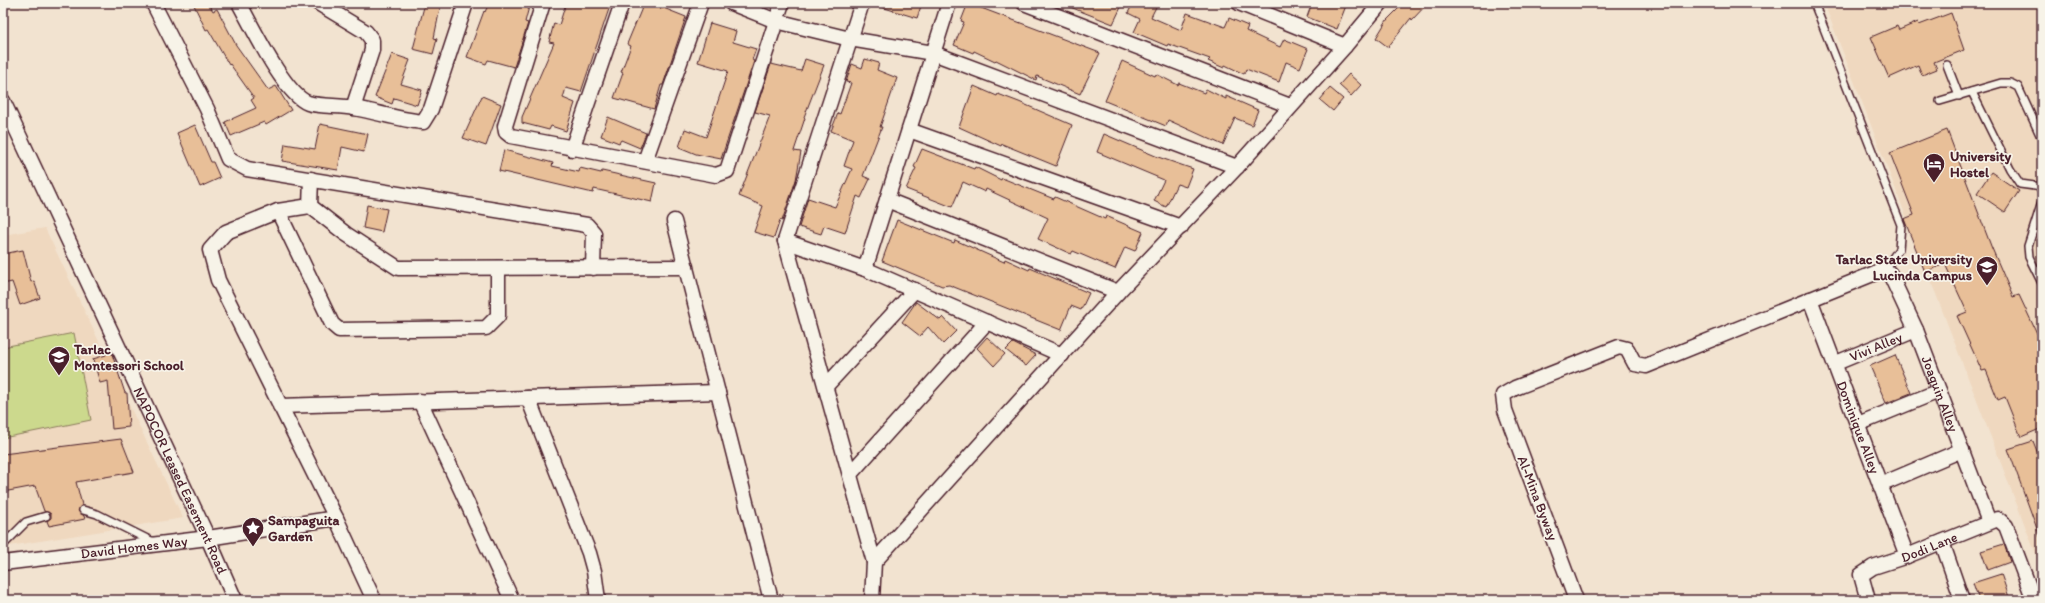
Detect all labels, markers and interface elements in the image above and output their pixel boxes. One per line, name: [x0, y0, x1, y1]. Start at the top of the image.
place label: University Hostel: [1950, 148, 2011, 181]
hotel icon: University Hostel: [1921, 151, 1947, 184]
place label: Tarlac State University Lucinda Campus: [1835, 251, 1972, 284]
school or university icon: Tarlac State University Lucinda Campus: [1974, 254, 2000, 287]
street label: Vivi Alley: [1847, 329, 1905, 365]
place label: Tarlac Montessori School: [73, 341, 185, 374]
school or university icon: Tarlac Montessori School: [46, 344, 72, 377]
street label: Joaquin Alley: [1918, 354, 1962, 435]
street label: Dominique Alley: [1833, 379, 1883, 476]
street label: NAPOCOR Leased Easement Road: [129, 385, 231, 577]
street label: Al-Mina Byway: [1514, 453, 1562, 543]
place label: Sampaguita Garden: [268, 512, 340, 545]
place icon: Sampaguita Garden: [240, 515, 266, 548]
street label: Dodi Lane: [1899, 528, 1960, 566]
street label: David Homes Way: [80, 533, 189, 562]

